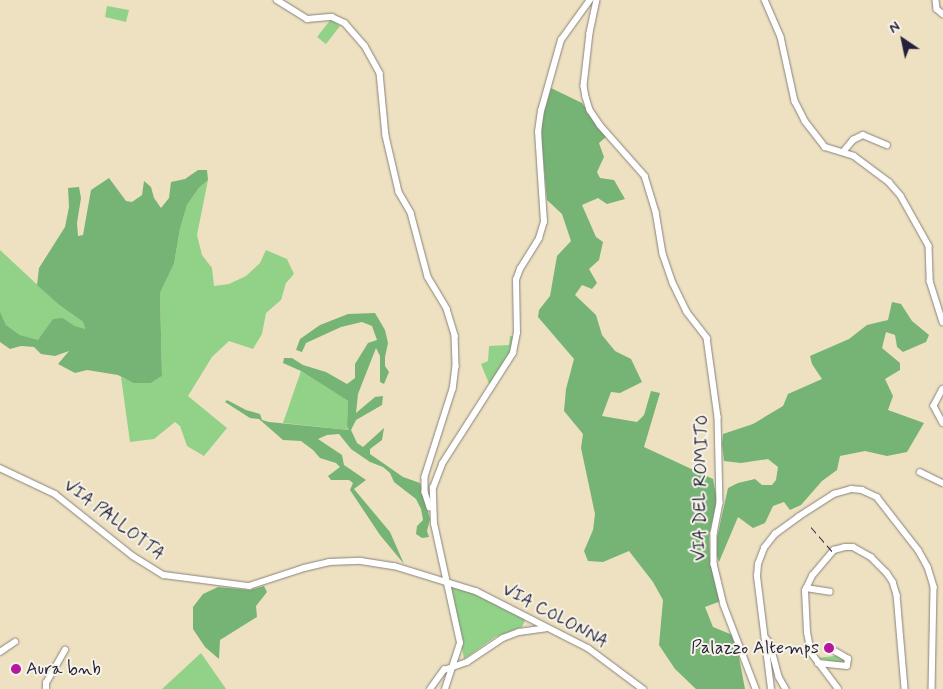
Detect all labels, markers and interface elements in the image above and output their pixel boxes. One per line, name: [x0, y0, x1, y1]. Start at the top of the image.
north arrow: [878, 15, 928, 65]
text: N: [886, 17, 904, 38]
street label: VIA DEL ROMITO: [689, 415, 713, 561]
street label: VIA PALLOTTA: [59, 475, 169, 565]
street label: VIA COLONNA: [498, 579, 612, 653]
place label: Palazzo Altemps: [691, 637, 819, 659]
marker: Palazzo Altemps: [823, 642, 835, 654]
place label: Aura bnb: [26, 658, 96, 680]
marker: Aura bnb: [10, 663, 22, 675]

